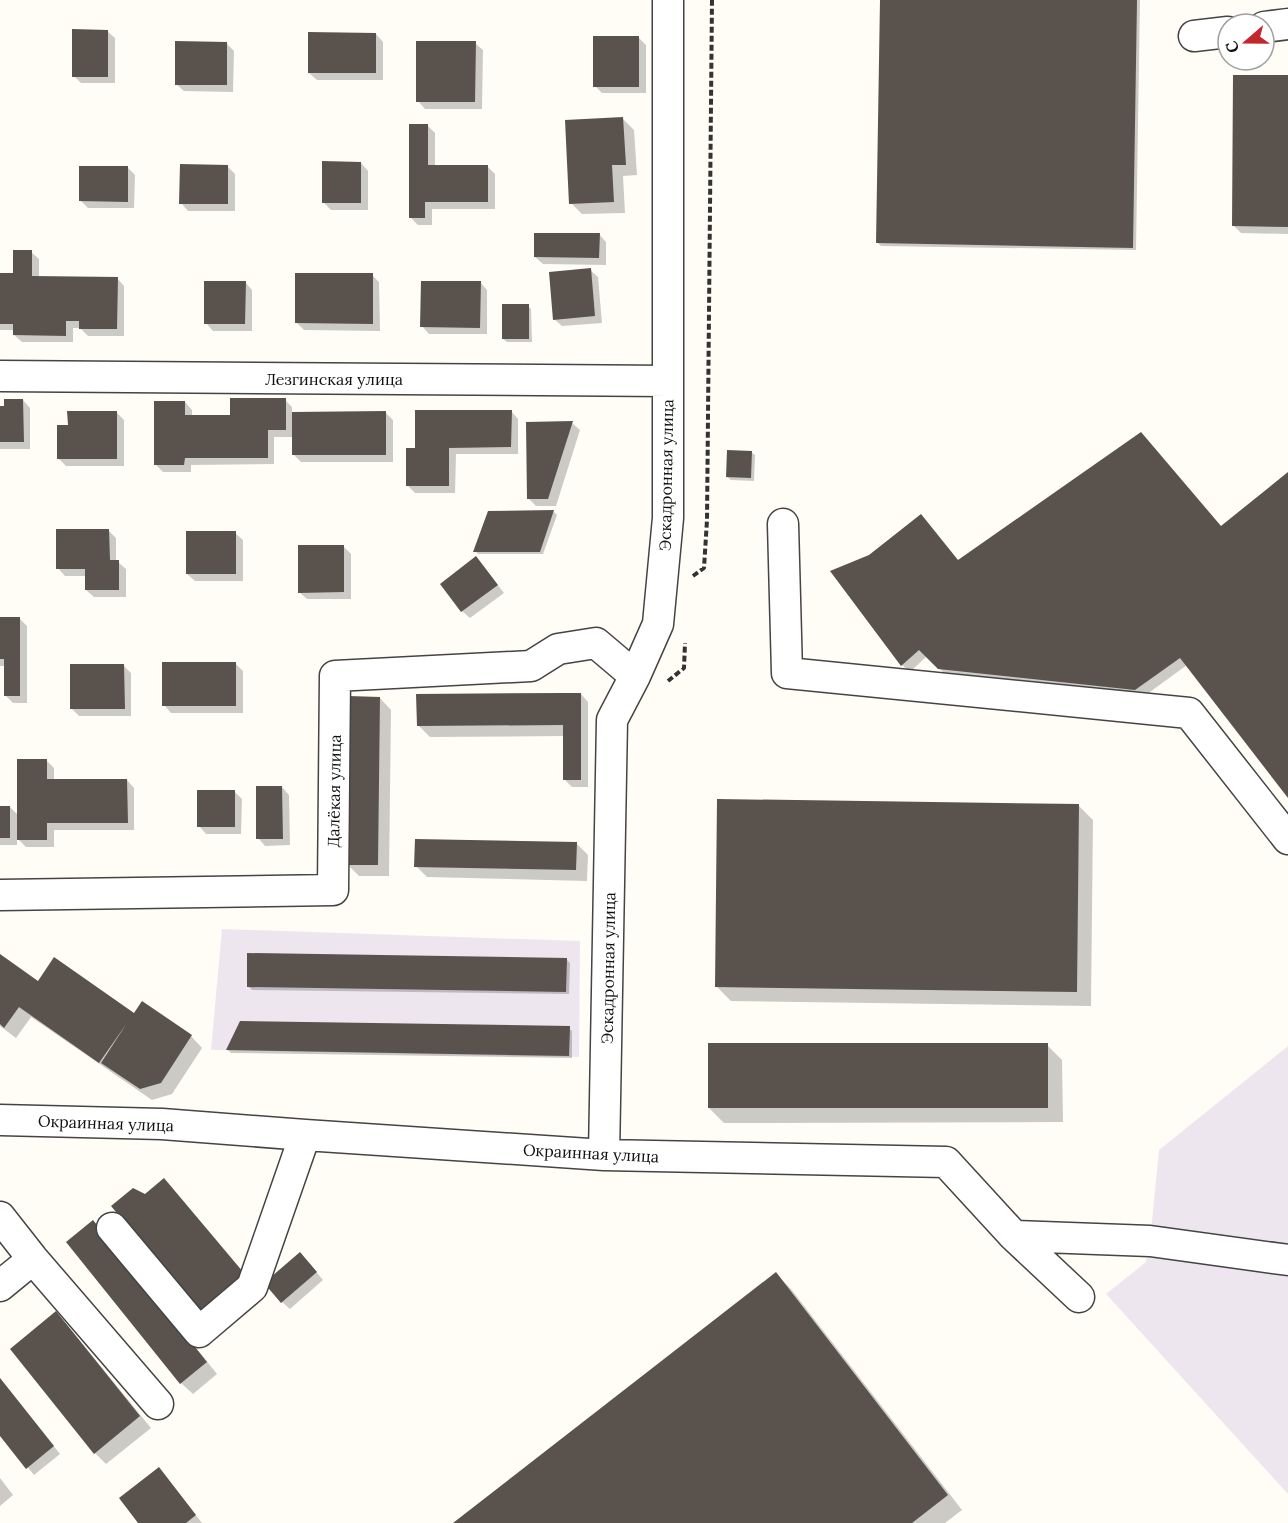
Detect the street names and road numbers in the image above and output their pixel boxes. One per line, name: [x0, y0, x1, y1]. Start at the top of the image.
street label: Лезгинская улица: [265, 369, 403, 389]
street label: Эскадронная улица: [655, 399, 677, 551]
street label: Далёкая улица: [323, 734, 345, 848]
street label: Эскадронная улица: [597, 892, 619, 1044]
street label: Окраинная улица: [38, 1111, 174, 1135]
street label: Окраинная улица: [522, 1139, 660, 1167]

